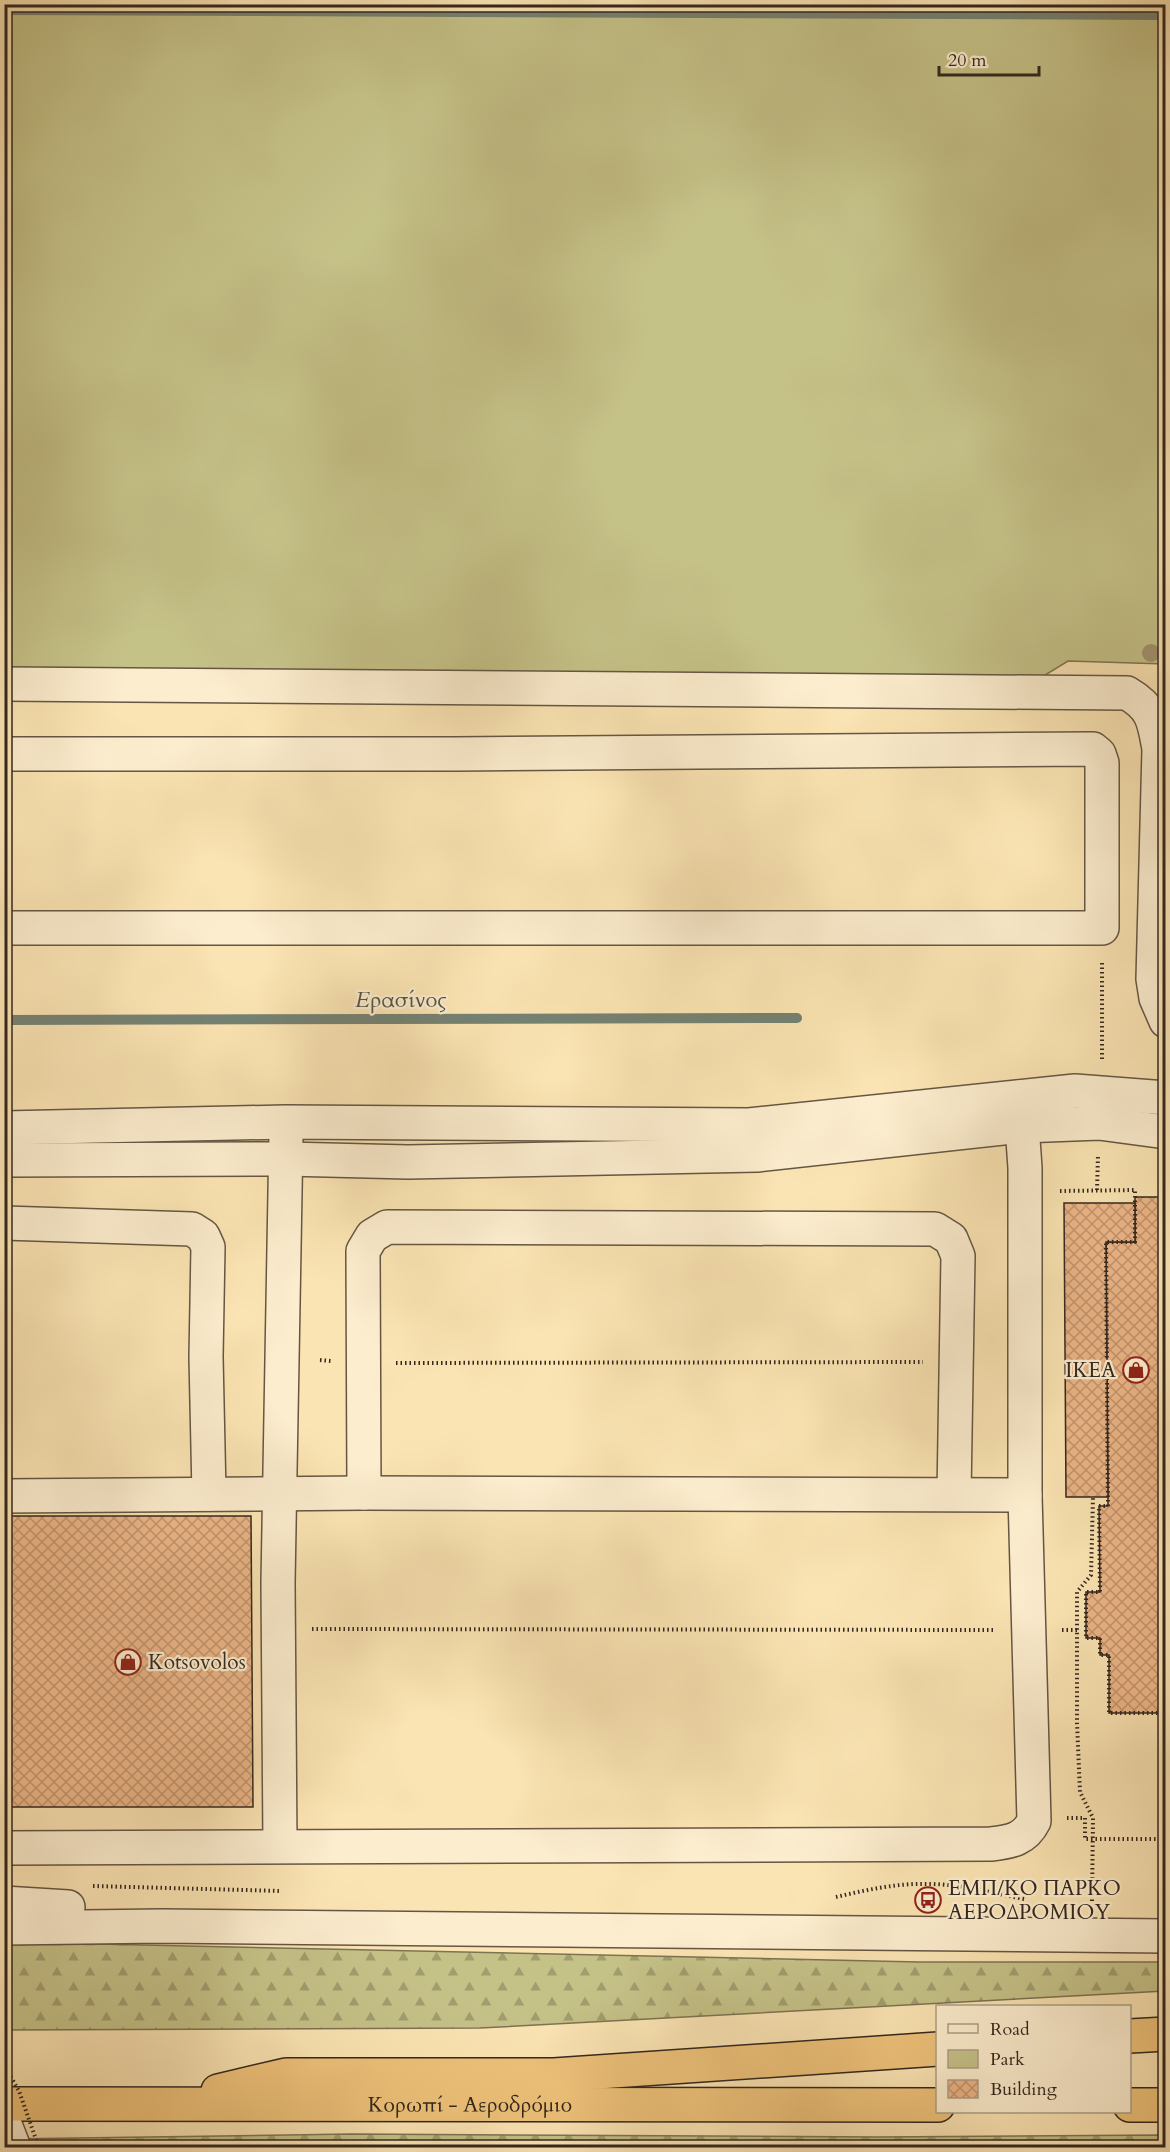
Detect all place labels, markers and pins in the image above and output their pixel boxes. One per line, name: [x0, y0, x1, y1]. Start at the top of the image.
shop icon: IKEA: [1121, 1355, 1151, 1385]
place label: IKEA: [1065, 1356, 1116, 1385]
shop icon: Kotsovolos: [113, 1647, 143, 1677]
place label: Kotsovolos: [148, 1648, 246, 1677]
place label: ΕΜΠ/ΚΟ ΠΑΡΚΟ ΑΕΡΟΔΡΟΜΙΟΥ: [948, 1874, 1121, 1927]
bus stop icon: ΕΜΠ/ΚΟ ΠΑΡΚΟ ΑΕΡΟΔΡΟΜΙΟΥ: [913, 1885, 943, 1915]

